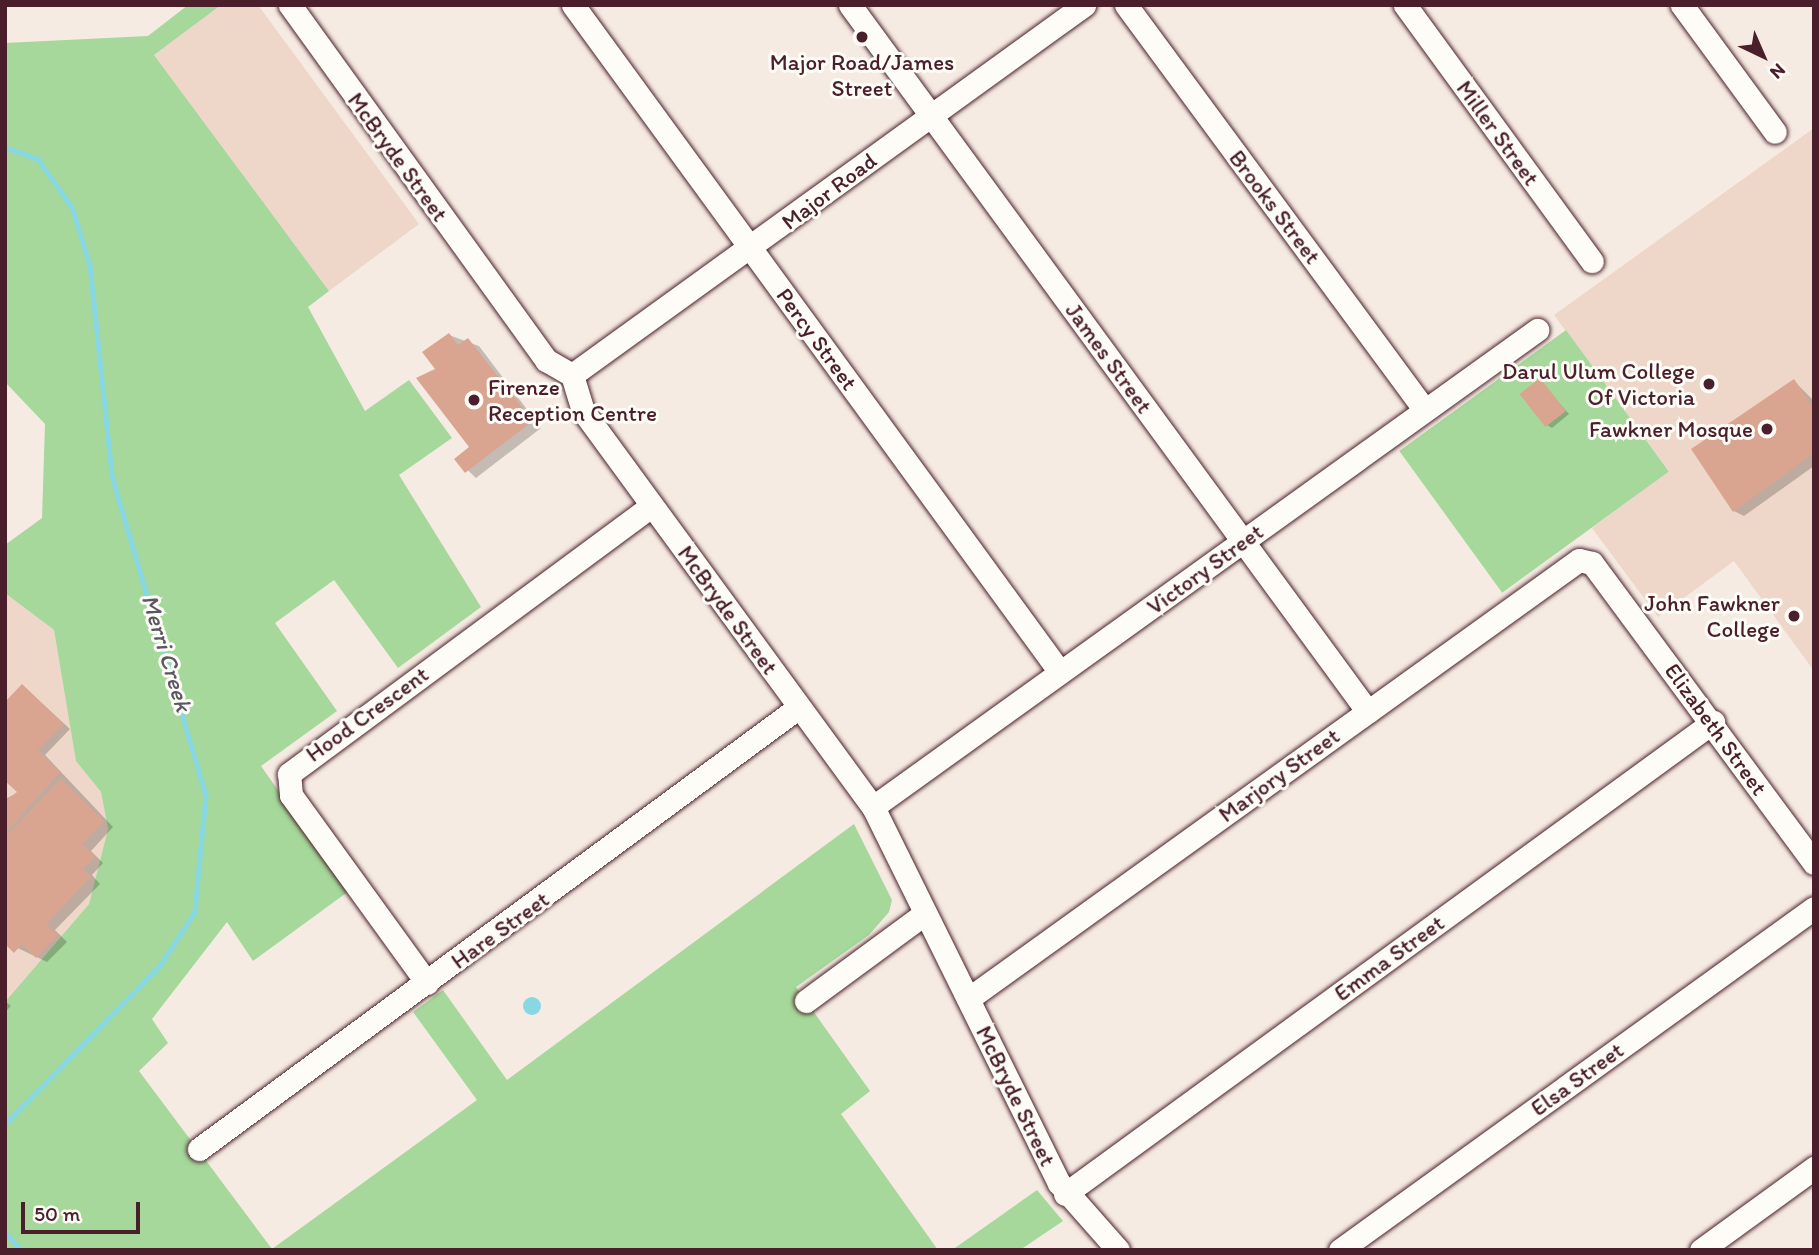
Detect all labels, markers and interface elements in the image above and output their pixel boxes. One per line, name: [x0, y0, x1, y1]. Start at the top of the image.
north arrow: [1728, 21, 1798, 91]
marker: Major Road/James Street: [854, 29, 870, 45]
place label: Major Road/James Street: [770, 48, 954, 102]
text: N: [1765, 59, 1791, 84]
street label: Miller Street: [1451, 75, 1545, 191]
street label: McBryde Street: [342, 87, 454, 227]
street label: Brooks Street: [1223, 145, 1327, 269]
street label: Major Road: [776, 147, 882, 235]
street label: Percy Street: [771, 282, 863, 396]
street label: James Street: [1060, 298, 1158, 418]
place label: Darul Ulum College Of Victoria: [1503, 357, 1695, 411]
place label: Firenze Reception Centre: [488, 373, 658, 427]
marker: Darul Ulum College Of Victoria: [1701, 376, 1717, 392]
marker: Firenze Reception Centre: [466, 392, 482, 408]
place label: Fawkner Mosque: [1589, 415, 1753, 443]
marker: Fawkner Mosque: [1759, 421, 1775, 437]
street label: Victory Street: [1142, 518, 1268, 620]
street label: McBryde Street: [672, 540, 784, 680]
place label: John Fawkner College: [1644, 589, 1780, 643]
water label: Merri Creek: [136, 591, 198, 715]
marker: John Fawkner College: [1786, 608, 1802, 624]
street label: Elizabeth Street: [1659, 658, 1773, 800]
street label: Hood Crescent: [300, 660, 434, 768]
street label: Marjory Street: [1213, 722, 1345, 828]
street label: Hare Street: [446, 885, 554, 975]
street label: Emma Street: [1329, 909, 1449, 1007]
street label: McBryde Street: [970, 1021, 1062, 1171]
street label: Elsa Street: [1525, 1036, 1629, 1122]
scale bar: [24, 1188, 144, 1232]
text: 50 m: [34, 1201, 80, 1226]

